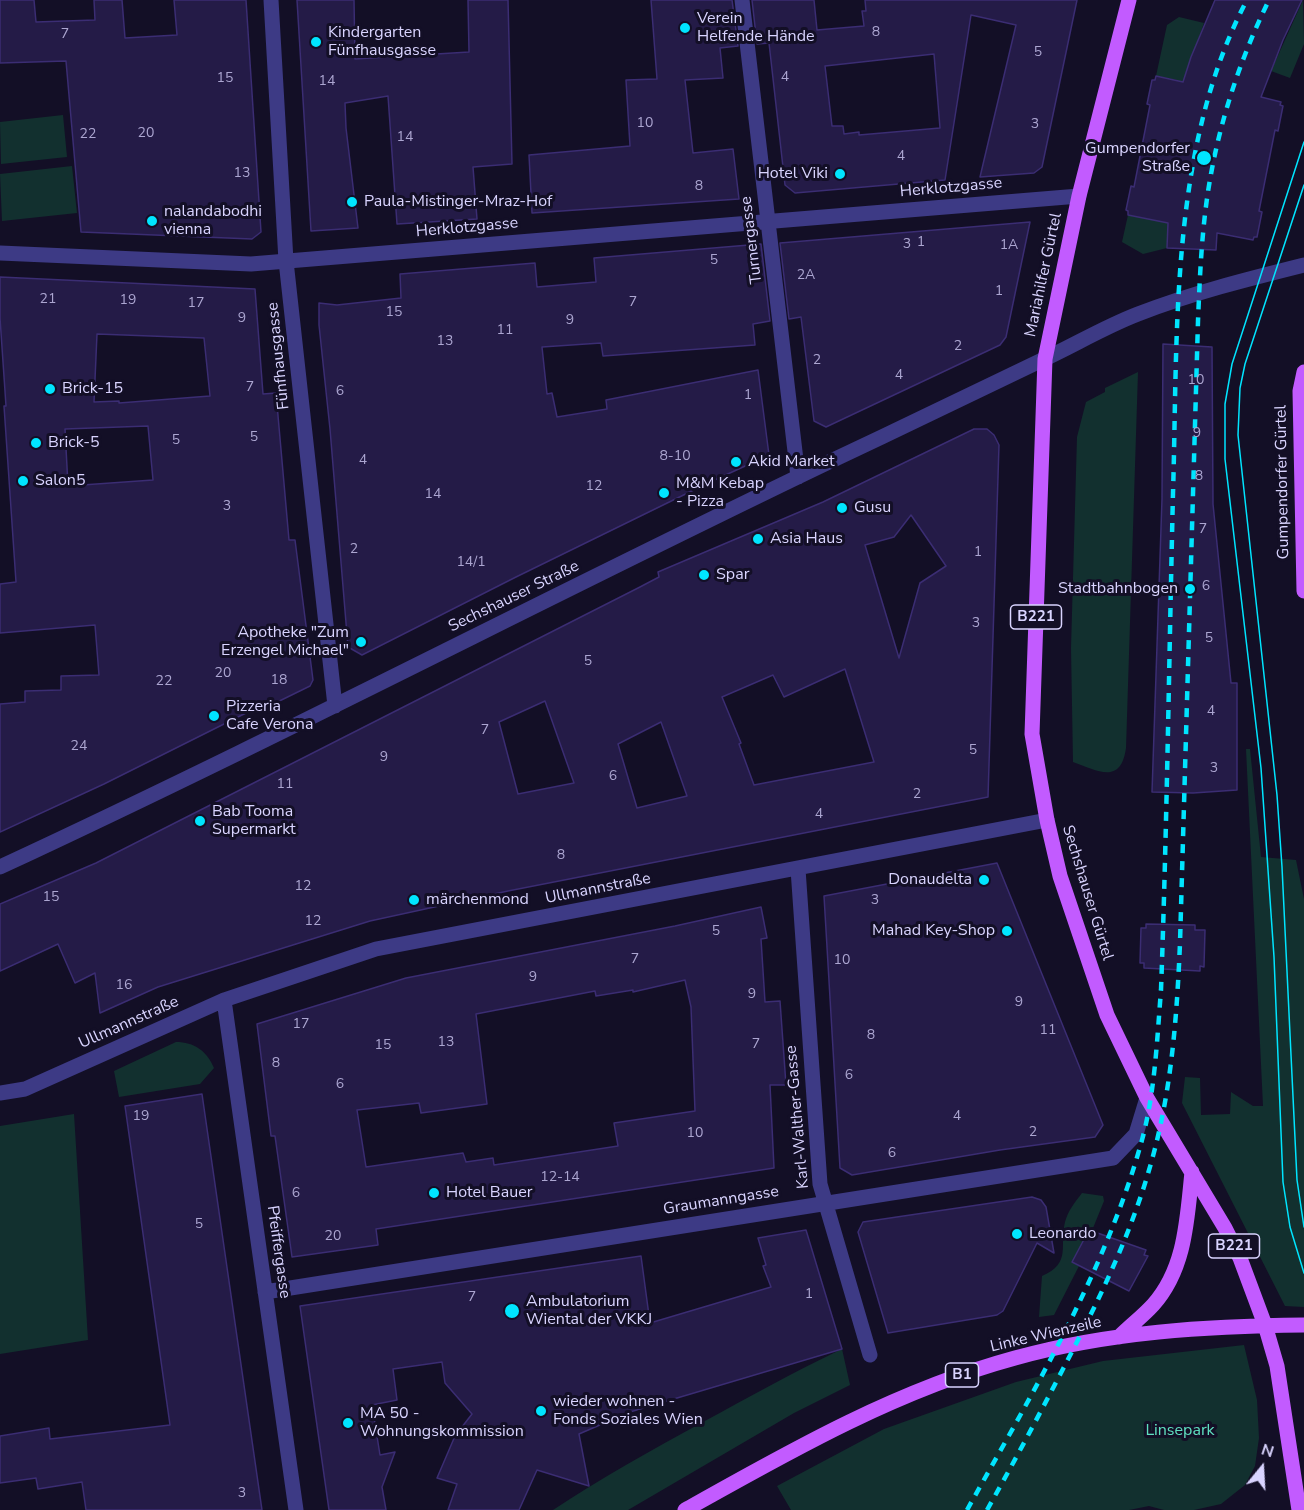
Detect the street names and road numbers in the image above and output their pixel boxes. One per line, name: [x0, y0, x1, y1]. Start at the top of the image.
street label: Herklotzgasse: [899, 174, 1003, 202]
street label: Turnergasse: [737, 195, 767, 285]
street label: Mariahilfer Gürtel: [1021, 211, 1067, 339]
street label: Herklotzgasse: [415, 214, 519, 242]
street label: Fünfhausgasse: [264, 301, 294, 411]
street label: Gumpendorfer Gürtel: [1272, 405, 1294, 559]
street label: Sechshauser Straße: [446, 557, 582, 637]
road number: B221: [1010, 605, 1062, 629]
street label: Sechshauser Gürtel: [1057, 823, 1117, 963]
street label: Ullmannstraße: [544, 869, 652, 909]
street label: Ullmannstraße: [76, 992, 182, 1054]
street label: Karl-Walther-Gasse: [782, 1044, 814, 1190]
street label: Graumanngasse: [662, 1182, 780, 1220]
street label: Pfeiffergasse: [262, 1204, 294, 1300]
road number: B221: [1208, 1234, 1260, 1258]
street label: Linke Wienzeile: [989, 1313, 1103, 1357]
road number: B1: [946, 1363, 978, 1387]

